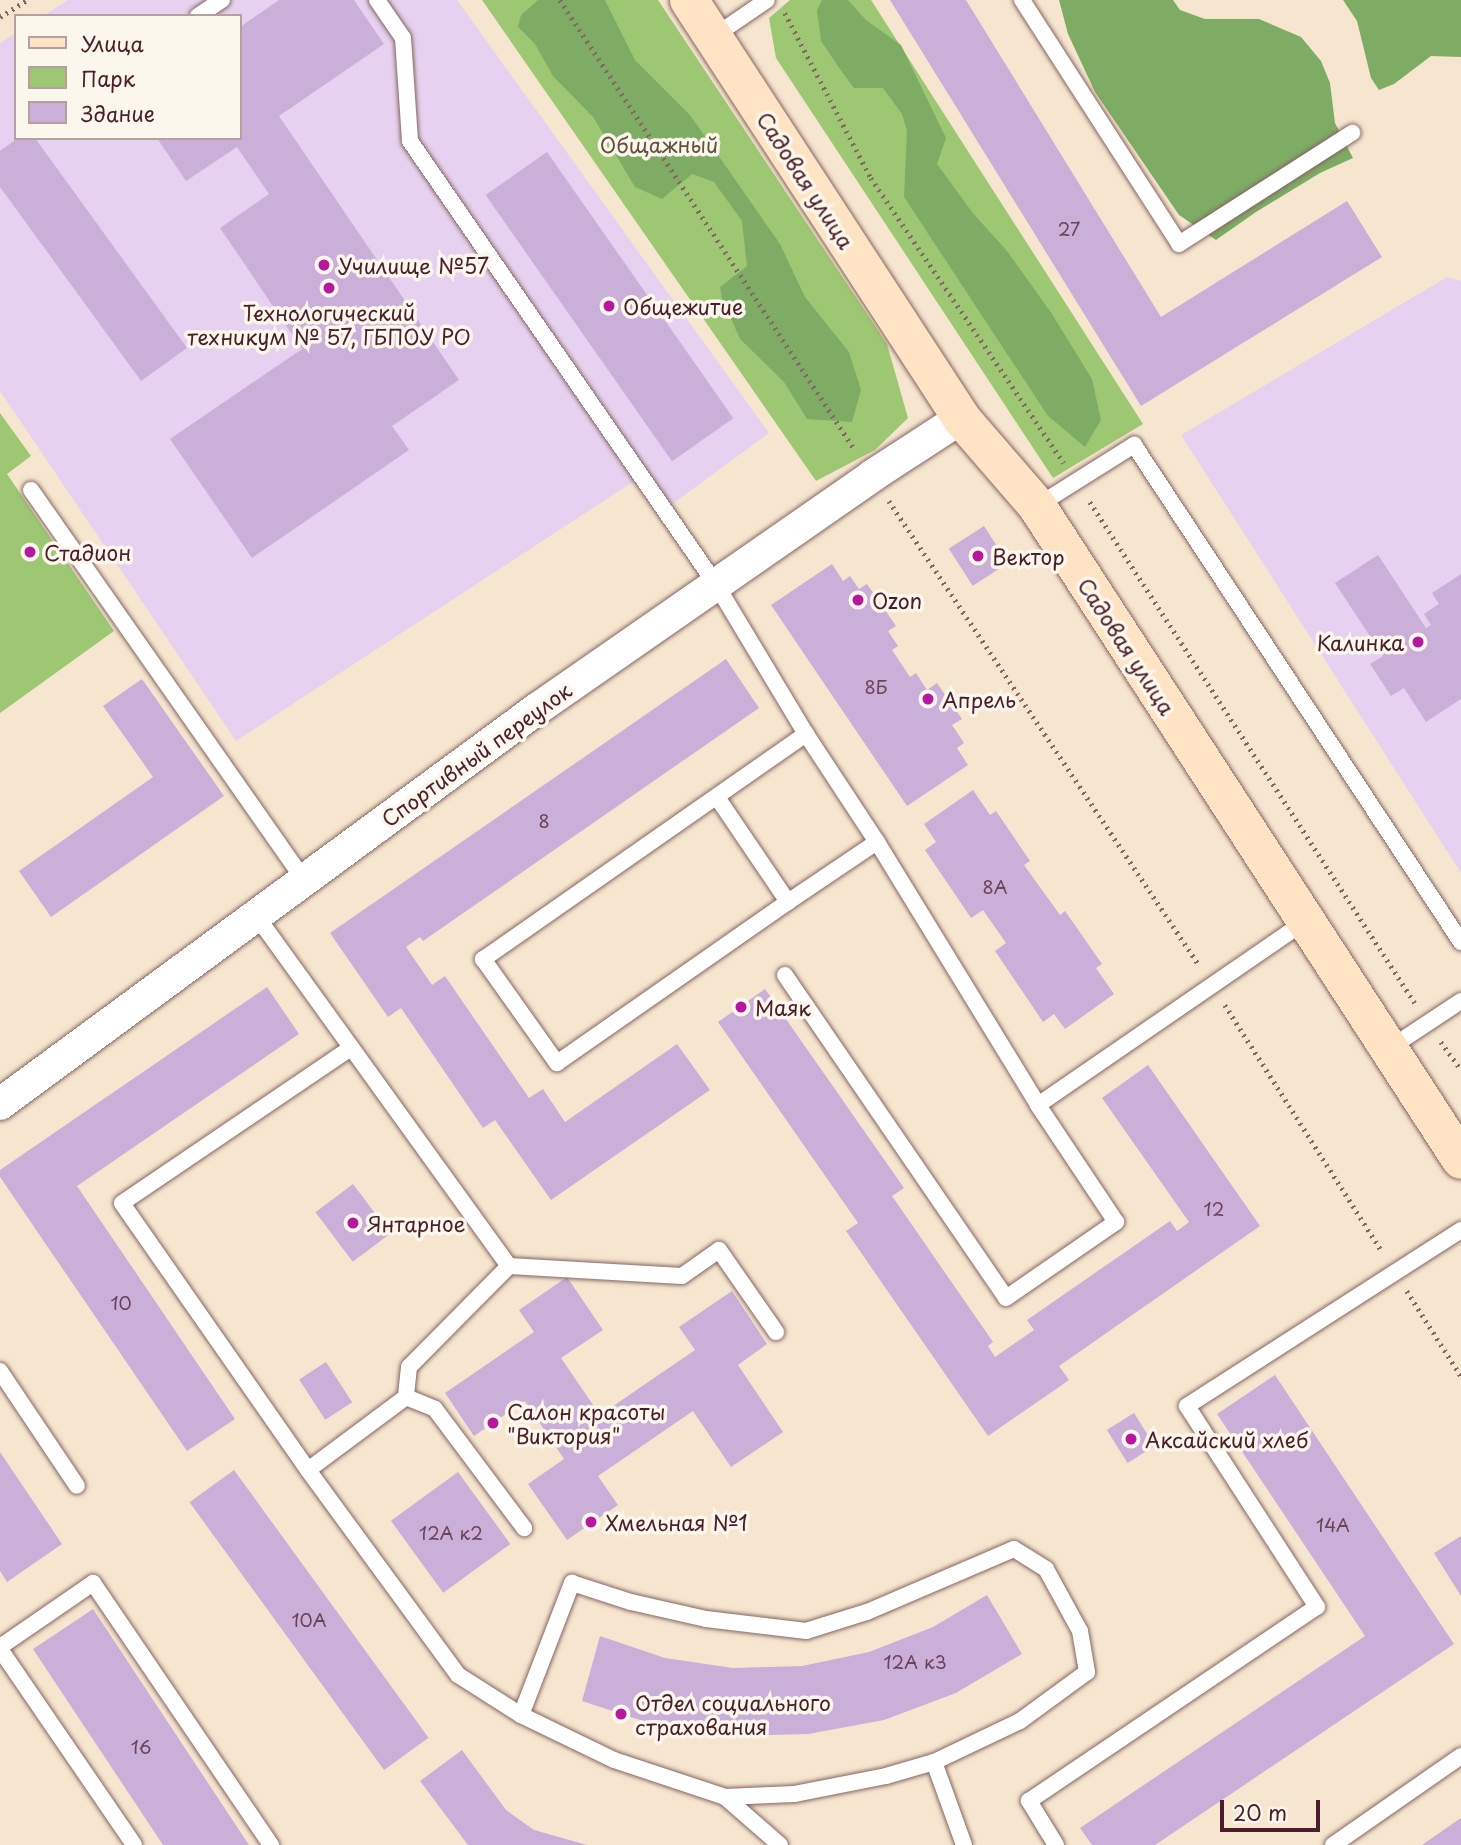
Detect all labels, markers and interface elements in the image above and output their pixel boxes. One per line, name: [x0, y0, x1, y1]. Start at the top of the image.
legend: [14, 14, 242, 140]
text: Улица: [81, 27, 144, 59]
text: Парк: [81, 62, 135, 94]
text: Здание: [81, 97, 155, 129]
street label: Садовая улица: [752, 107, 860, 253]
park label: Общажный: [600, 131, 718, 157]
house number: 27: [1058, 218, 1080, 240]
place label: Училище №57: [338, 252, 490, 278]
marker: Училище №57: [316, 257, 332, 273]
marker: Технологический техникум № 57, ГБПОУ РО: [321, 280, 337, 296]
place label: Общежитие: [623, 293, 743, 319]
marker: Общежитие: [601, 298, 617, 314]
place label: Технологический техникум № 57, ГБПОУ РО: [186, 299, 472, 349]
place label: Стадион: [44, 539, 131, 565]
place label: Вектор: [992, 543, 1065, 569]
marker: Стадион: [22, 544, 38, 560]
marker: Вектор: [970, 548, 986, 564]
street label: Садовая улица: [1073, 573, 1181, 719]
place label: Ozon: [872, 587, 922, 613]
marker: Ozon: [850, 592, 866, 608]
place label: Калинка: [1316, 629, 1404, 655]
marker: Калинка: [1410, 634, 1426, 650]
street label: Спортивный переулок: [376, 676, 576, 832]
house number: 8Б: [865, 676, 887, 698]
place label: Апрель: [942, 686, 1016, 712]
marker: Апрель: [920, 691, 936, 707]
house number: 8: [538, 810, 550, 832]
house number: 8А: [982, 876, 1008, 898]
place label: Маяк: [755, 994, 811, 1020]
marker: Маяк: [733, 999, 749, 1015]
house number: 12: [1204, 1198, 1224, 1220]
place label: Янтарное: [367, 1210, 466, 1236]
marker: Янтарное: [345, 1215, 361, 1231]
house number: 10: [110, 1292, 132, 1314]
place label: Салон красоты "Виктория": [507, 1398, 664, 1448]
marker: Салон красоты "Виктория": [485, 1415, 501, 1431]
place label: Аксайский хлеб: [1145, 1426, 1309, 1452]
marker: Аксайский хлеб: [1123, 1431, 1139, 1447]
place label: Хмельная №1: [605, 1509, 748, 1535]
marker: Хмельная №1: [583, 1514, 599, 1530]
house number: 14А: [1316, 1514, 1350, 1536]
house number: 12А к2: [419, 1522, 483, 1544]
house number: 10А: [291, 1609, 327, 1631]
house number: 12А к3: [883, 1651, 947, 1673]
place label: Отдел социального страхования: [635, 1689, 833, 1739]
marker: Отдел социального страхования: [613, 1706, 629, 1722]
house number: 16: [131, 1736, 151, 1758]
scale bar: [1223, 1786, 1323, 1830]
text: 20 m: [1233, 1796, 1287, 1828]

